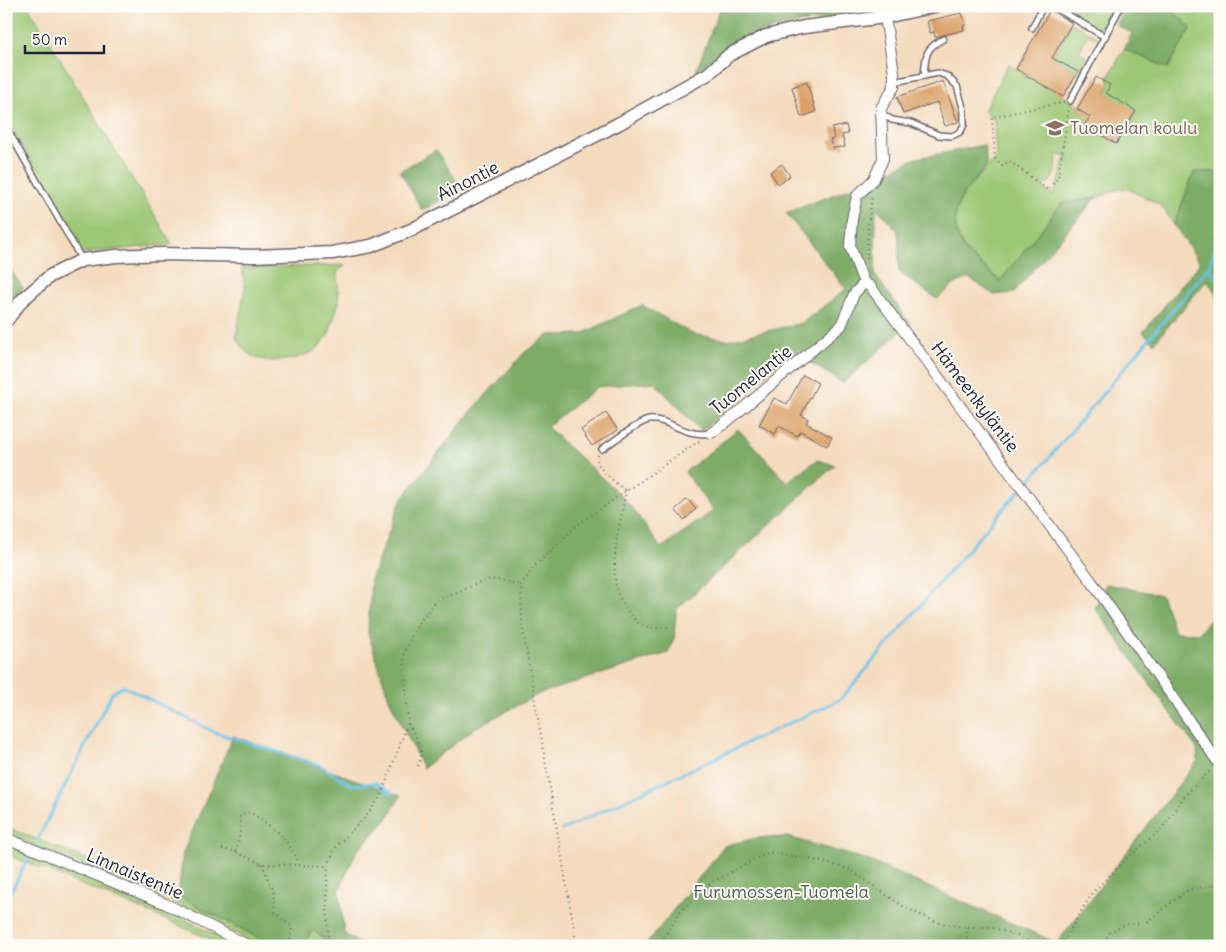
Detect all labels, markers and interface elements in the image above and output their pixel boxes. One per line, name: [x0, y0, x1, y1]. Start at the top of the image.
scale bar: [25, 22, 104, 54]
text: 50 m: [32, 30, 67, 49]
place label: Tuomelan koulu: [1070, 116, 1197, 139]
school or university icon: Tuomelan koulu: [1044, 117, 1066, 139]
street label: Ainontie: [433, 155, 502, 206]
street label: Hämeenkyläntie: [926, 337, 1024, 457]
street label: Tuomelantie: [705, 340, 796, 420]
street label: Linnaistentie: [83, 843, 187, 904]
park label: Furumossen-Tuomela: [693, 880, 869, 903]

